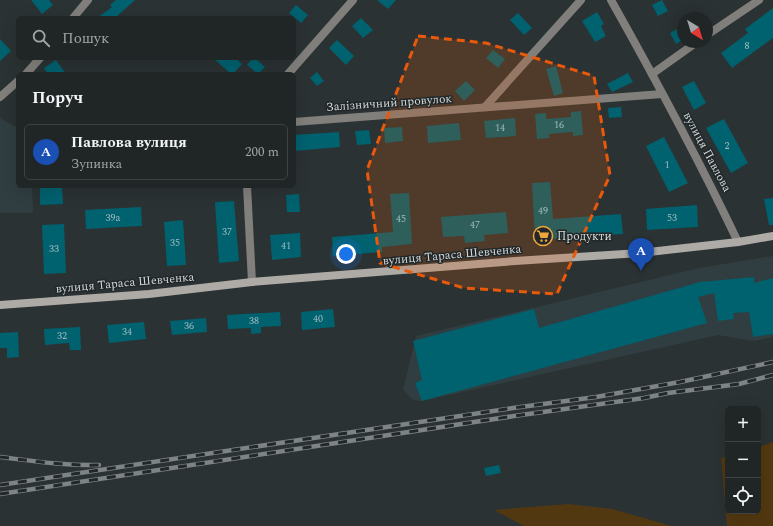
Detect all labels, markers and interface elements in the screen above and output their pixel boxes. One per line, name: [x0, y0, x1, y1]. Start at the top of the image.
north arrow: [677, 12, 713, 48]
search box: [16, 16, 296, 60]
icon: search: [30, 27, 52, 49]
text: Пошук: [62, 27, 109, 50]
house number: 8: [745, 38, 750, 54]
text: Поруч: [32, 85, 83, 111]
street label: Залізничний провулок: [325, 89, 453, 117]
street label: вулиця Павлова: [678, 109, 736, 196]
house number: 16: [554, 117, 564, 133]
house number: 14: [495, 120, 505, 136]
text: Павлова вулиця: [71, 131, 187, 154]
house number: 2: [725, 138, 730, 154]
text: A: [41, 142, 51, 162]
text: 200 m: [245, 142, 279, 162]
text: Зупинка: [71, 154, 122, 174]
house number: 1: [665, 157, 670, 173]
house number: 49: [538, 203, 548, 219]
house number: 39а: [106, 210, 121, 226]
house number: 53: [667, 210, 677, 226]
house number: 45: [396, 211, 406, 227]
house number: 47: [470, 217, 480, 233]
house number: 37: [222, 224, 232, 240]
supermarket icon: Продукти: [532, 225, 554, 247]
place label: Продукти: [557, 227, 612, 246]
house number: 35: [170, 235, 180, 251]
house number: 41: [281, 238, 291, 254]
pin: A: [628, 238, 654, 271]
street label: вулиця Тараса Шевченка: [382, 239, 522, 271]
house number: 33: [49, 241, 59, 257]
your location: [336, 244, 356, 264]
street label: вулиця Тараса Шевченка: [55, 267, 195, 299]
house number: 40: [313, 311, 323, 327]
house number: 38: [249, 313, 259, 329]
house number: 36: [184, 318, 194, 334]
house number: 34: [122, 324, 132, 340]
house number: 32: [57, 328, 67, 344]
map controls: [725, 406, 761, 514]
button: +: [725, 406, 761, 442]
button: −: [725, 442, 761, 478]
button: locate: [725, 478, 761, 514]

